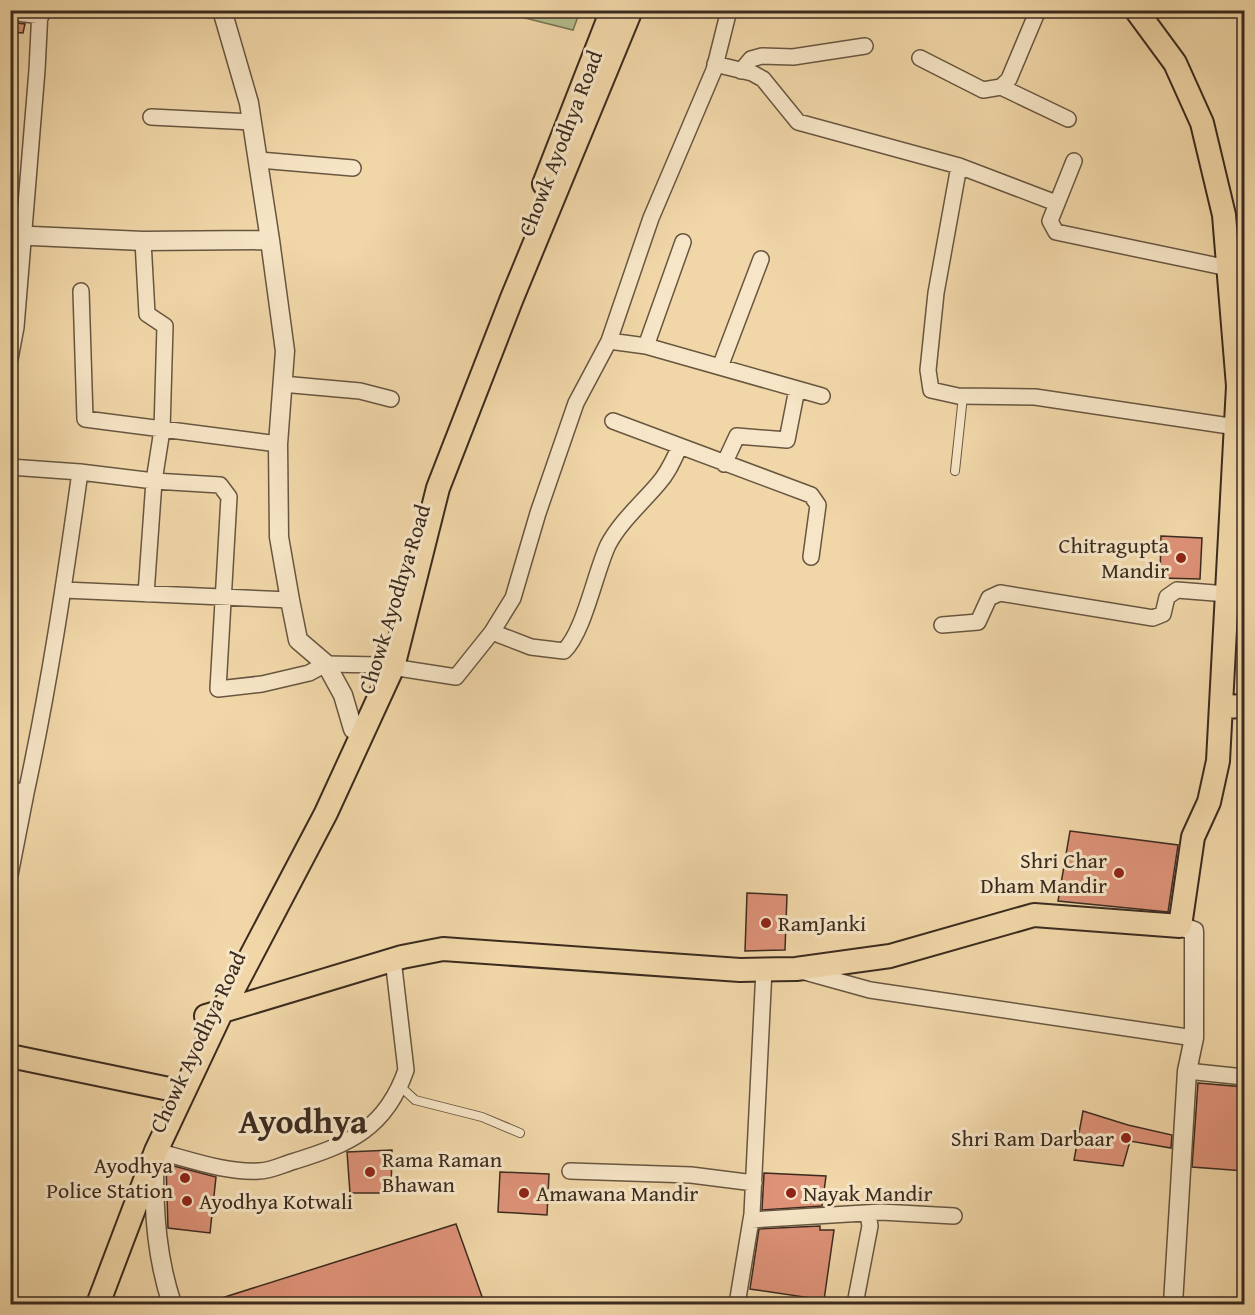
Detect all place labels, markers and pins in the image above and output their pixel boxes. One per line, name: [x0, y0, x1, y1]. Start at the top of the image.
place label: Chitragupta Mandir: [1059, 529, 1170, 586]
marker: Chitragupta Mandir: [1174, 551, 1188, 565]
place label: Shri Char Dham Mandir: [980, 844, 1107, 901]
marker: Shri Char Dham Mandir: [1112, 866, 1126, 880]
place label: RamJanki: [778, 907, 866, 939]
marker: RamJanki: [759, 916, 773, 930]
place label: Shri Ram Darbaar: [951, 1122, 1114, 1154]
marker: Shri Ram Darbaar: [1119, 1131, 1133, 1145]
place label: Rama Raman Bhawan: [382, 1143, 503, 1200]
place label: Ayodhya Police Station: [46, 1149, 174, 1206]
marker: Rama Raman Bhawan: [363, 1165, 377, 1179]
marker: Ayodhya Police Station: [178, 1171, 192, 1185]
place label: Amawana Mandir: [536, 1177, 698, 1209]
place label: Nayak Mandir: [803, 1177, 933, 1209]
place label: Ayodhya Kotwali: [199, 1185, 353, 1217]
marker: Amawana Mandir: [517, 1186, 531, 1200]
marker: Nayak Mandir: [784, 1186, 798, 1200]
marker: Ayodhya Kotwali: [180, 1194, 194, 1208]

